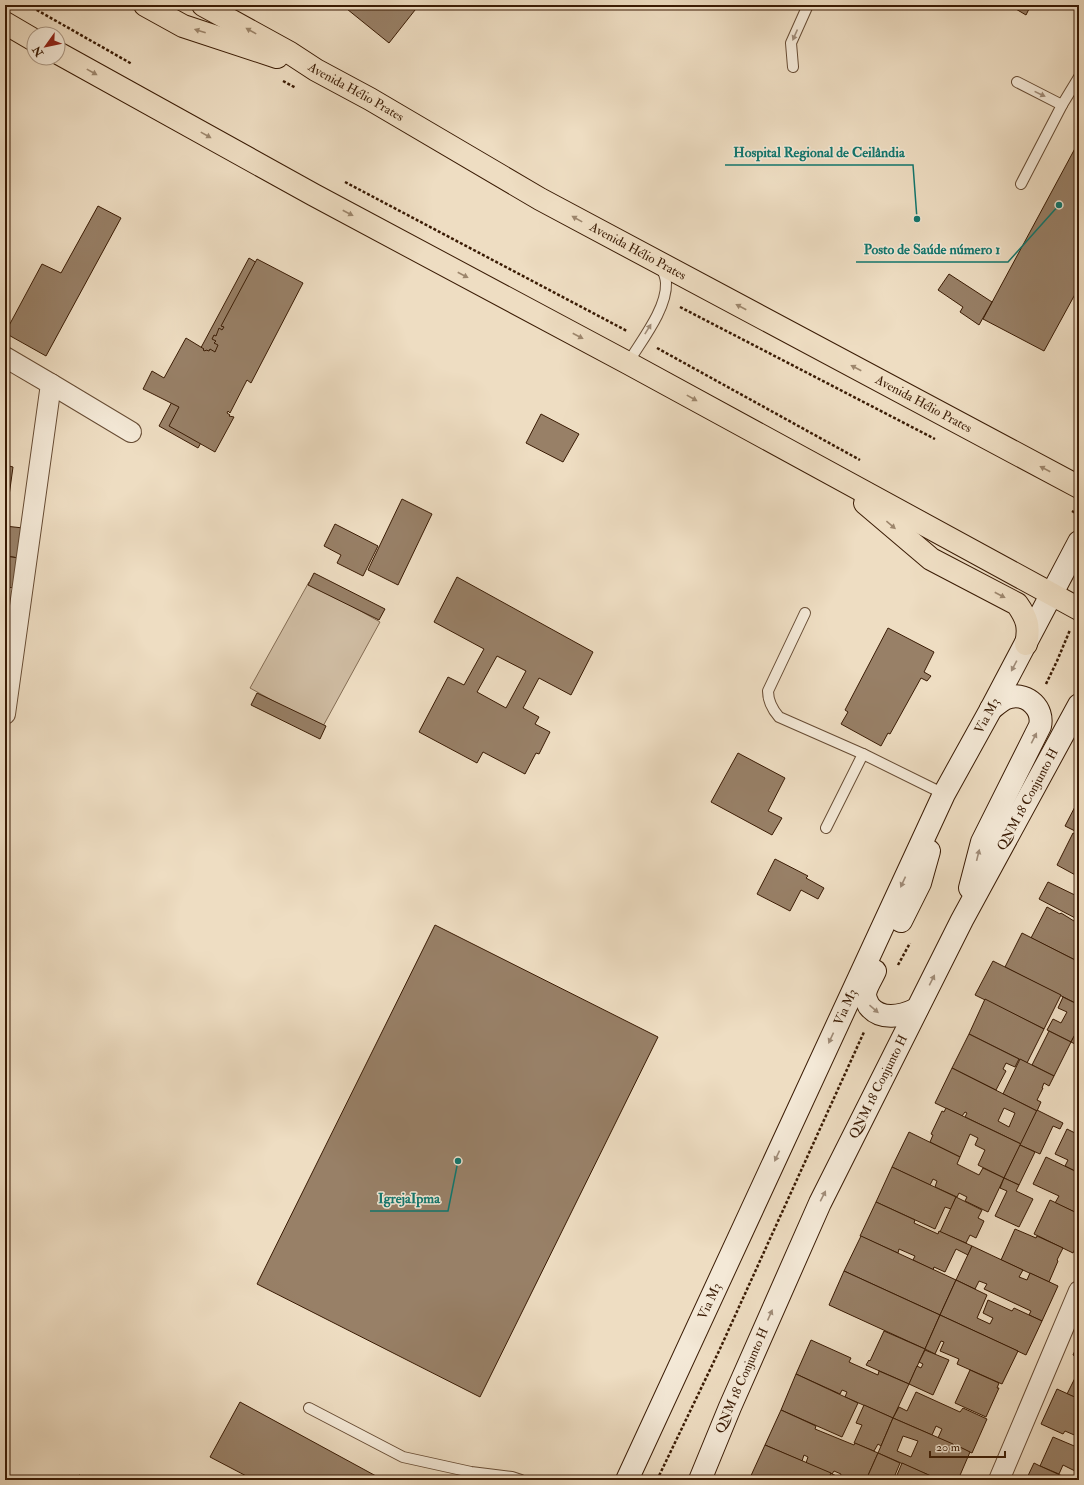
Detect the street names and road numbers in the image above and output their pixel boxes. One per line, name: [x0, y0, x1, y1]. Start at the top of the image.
street label: Avenida Hélio Prates: [304, 58, 407, 125]
street label: Avenida Hélio Prates: [586, 219, 689, 284]
street label: Avenida Hélio Prates: [872, 371, 975, 437]
street label: Via M3: [971, 695, 1003, 736]
street label: QNM 18 Conjunto H: [993, 745, 1062, 853]
street label: Via M3: [830, 986, 861, 1028]
street label: QNM 18 Conjunto H: [846, 1032, 911, 1141]
street label: Via M3: [694, 1280, 725, 1322]
street label: QNM 18 Conjunto H: [712, 1325, 772, 1436]

